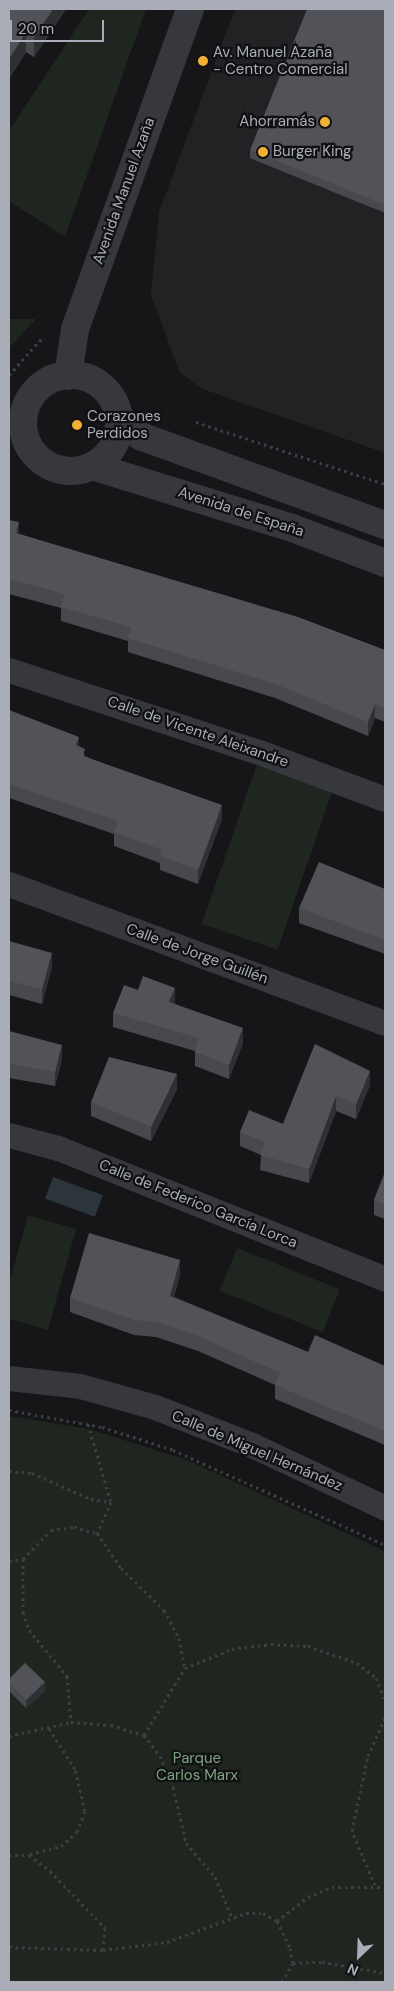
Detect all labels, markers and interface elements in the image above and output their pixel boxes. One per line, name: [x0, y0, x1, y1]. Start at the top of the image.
scale bar: [12, 10, 106, 42]
text: 20 m: [18, 19, 54, 39]
place label: Av. Manuel Azaña - Centro Comercial: [213, 43, 348, 78]
marker: Av. Manuel Azaña - Centro Comercial: [197, 55, 209, 67]
place label: Ahorramás: [239, 113, 315, 131]
street label: Avenida Manuel Azaña: [89, 115, 159, 267]
marker: Ahorramás: [319, 116, 331, 128]
place label: Burger King: [273, 143, 351, 161]
marker: Burger King: [257, 146, 269, 158]
place label: Corazones Perdidos: [87, 407, 161, 442]
marker: Corazones Perdidos: [71, 419, 83, 431]
street label: Avenida de España: [176, 483, 306, 541]
street label: Calle de Vicente Aleixandre: [105, 693, 291, 771]
street label: Calle de Jorge Guillén: [124, 920, 270, 988]
street label: Calle de Federico García Lorca: [96, 1156, 300, 1252]
street label: Calle de Miguel Hernández: [169, 1407, 345, 1495]
park label: Parque Carlos Marx: [156, 1749, 238, 1784]
north arrow: [334, 1931, 384, 1981]
text: N: [345, 1959, 361, 1980]

